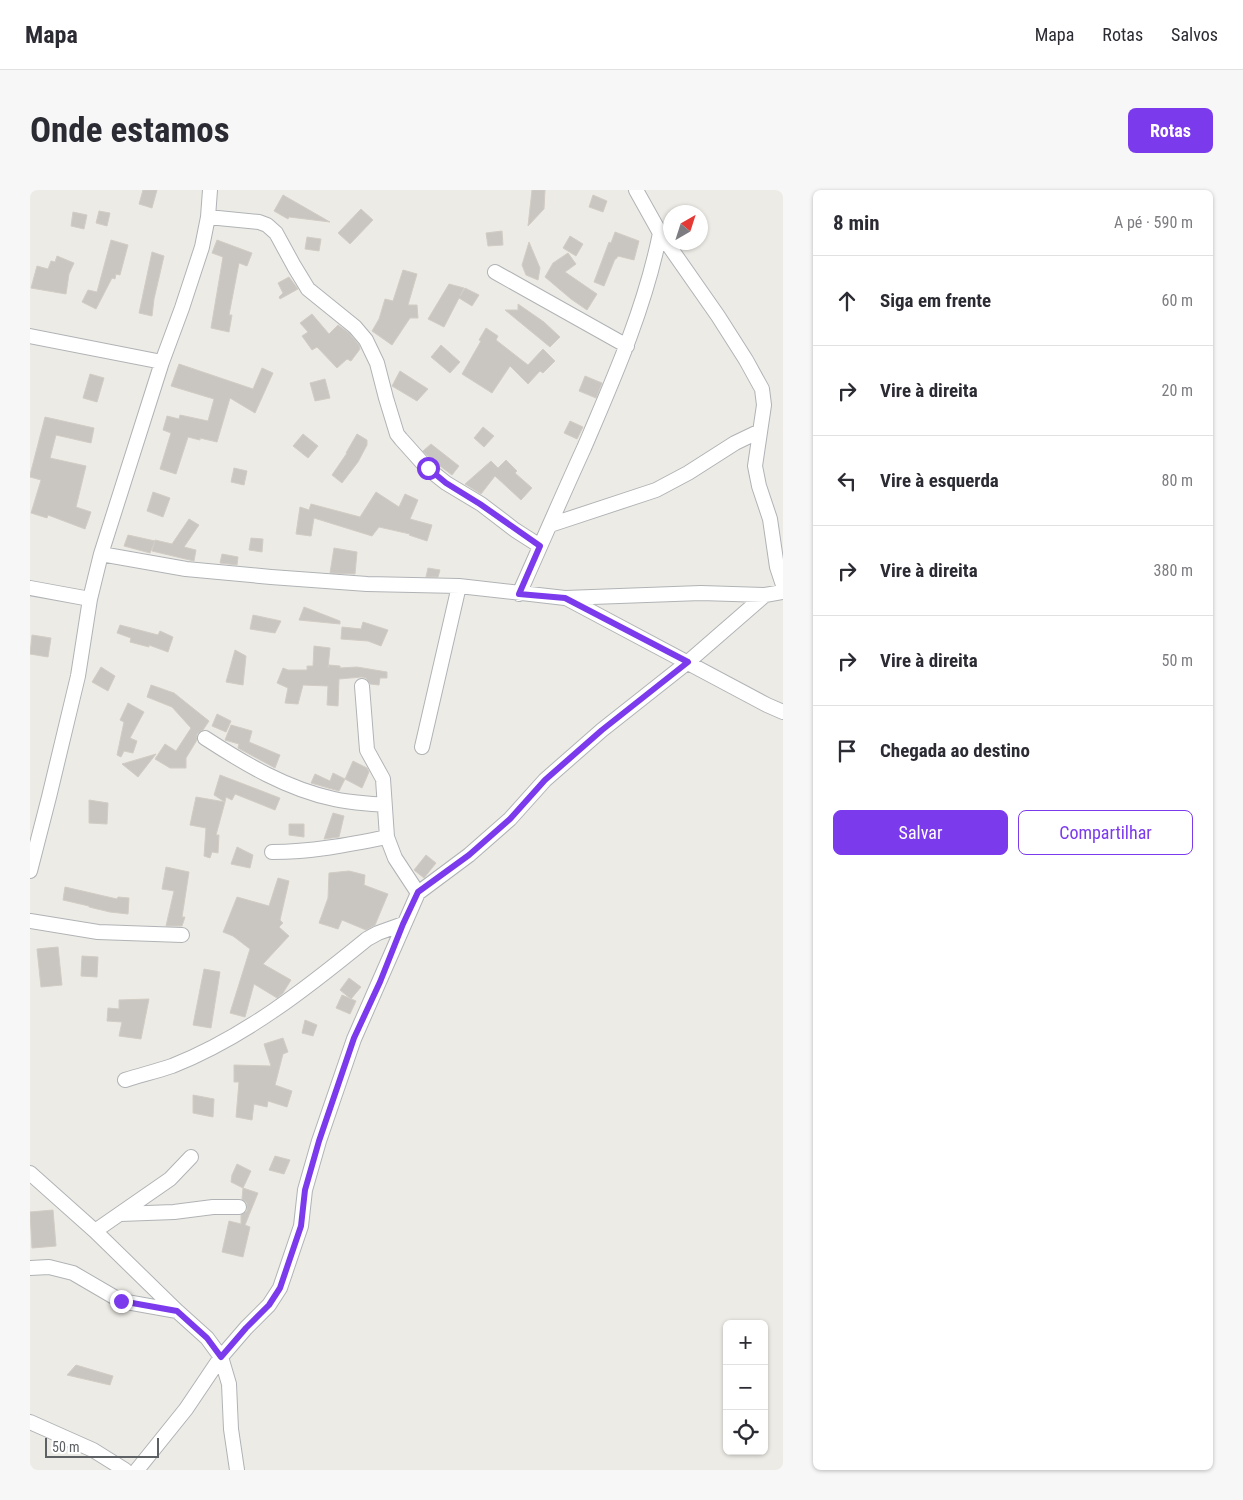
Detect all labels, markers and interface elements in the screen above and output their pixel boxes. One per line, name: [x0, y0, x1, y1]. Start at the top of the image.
text: Mapa: [25, 21, 78, 49]
text: Mapa: [1035, 24, 1074, 45]
text: Rotas: [1102, 24, 1143, 45]
text: Salvos: [1171, 24, 1218, 45]
button: Rotas: [1128, 108, 1213, 153]
text: Onde estamos: [30, 110, 230, 151]
north arrow: [663, 205, 708, 250]
text: 8 min: [833, 211, 880, 235]
text: A pé · 590 m: [1114, 213, 1193, 232]
icon: ahead: [833, 287, 861, 315]
text: Siga em frente: [880, 289, 991, 312]
text: 60 m: [1161, 291, 1193, 310]
icon: right: [833, 377, 861, 405]
text: Vire à direita: [880, 379, 978, 402]
text: 20 m: [1161, 381, 1193, 400]
route start: [417, 457, 440, 480]
icon: left: [833, 467, 861, 495]
text: Vire à esquerda: [880, 469, 999, 492]
text: 80 m: [1161, 471, 1193, 490]
icon: right: [833, 557, 861, 585]
text: Vire à direita: [880, 559, 978, 582]
text: 380 m: [1154, 561, 1193, 580]
icon: right: [833, 647, 861, 675]
text: Vire à direita: [880, 649, 978, 672]
text: 50 m: [1161, 651, 1193, 670]
icon: arrive: [833, 737, 861, 765]
text: Chegada ao destino: [880, 739, 1030, 762]
button: Salvar: [833, 810, 1008, 855]
button: Compartilhar: [1018, 810, 1193, 855]
route end: [110, 1290, 133, 1313]
map controls: [723, 1320, 768, 1455]
button: +: [723, 1320, 768, 1365]
button: −: [723, 1365, 768, 1410]
button: locate: [723, 1410, 768, 1455]
scale bar: [45, 1435, 159, 1458]
text: 50 m: [52, 1439, 80, 1455]

